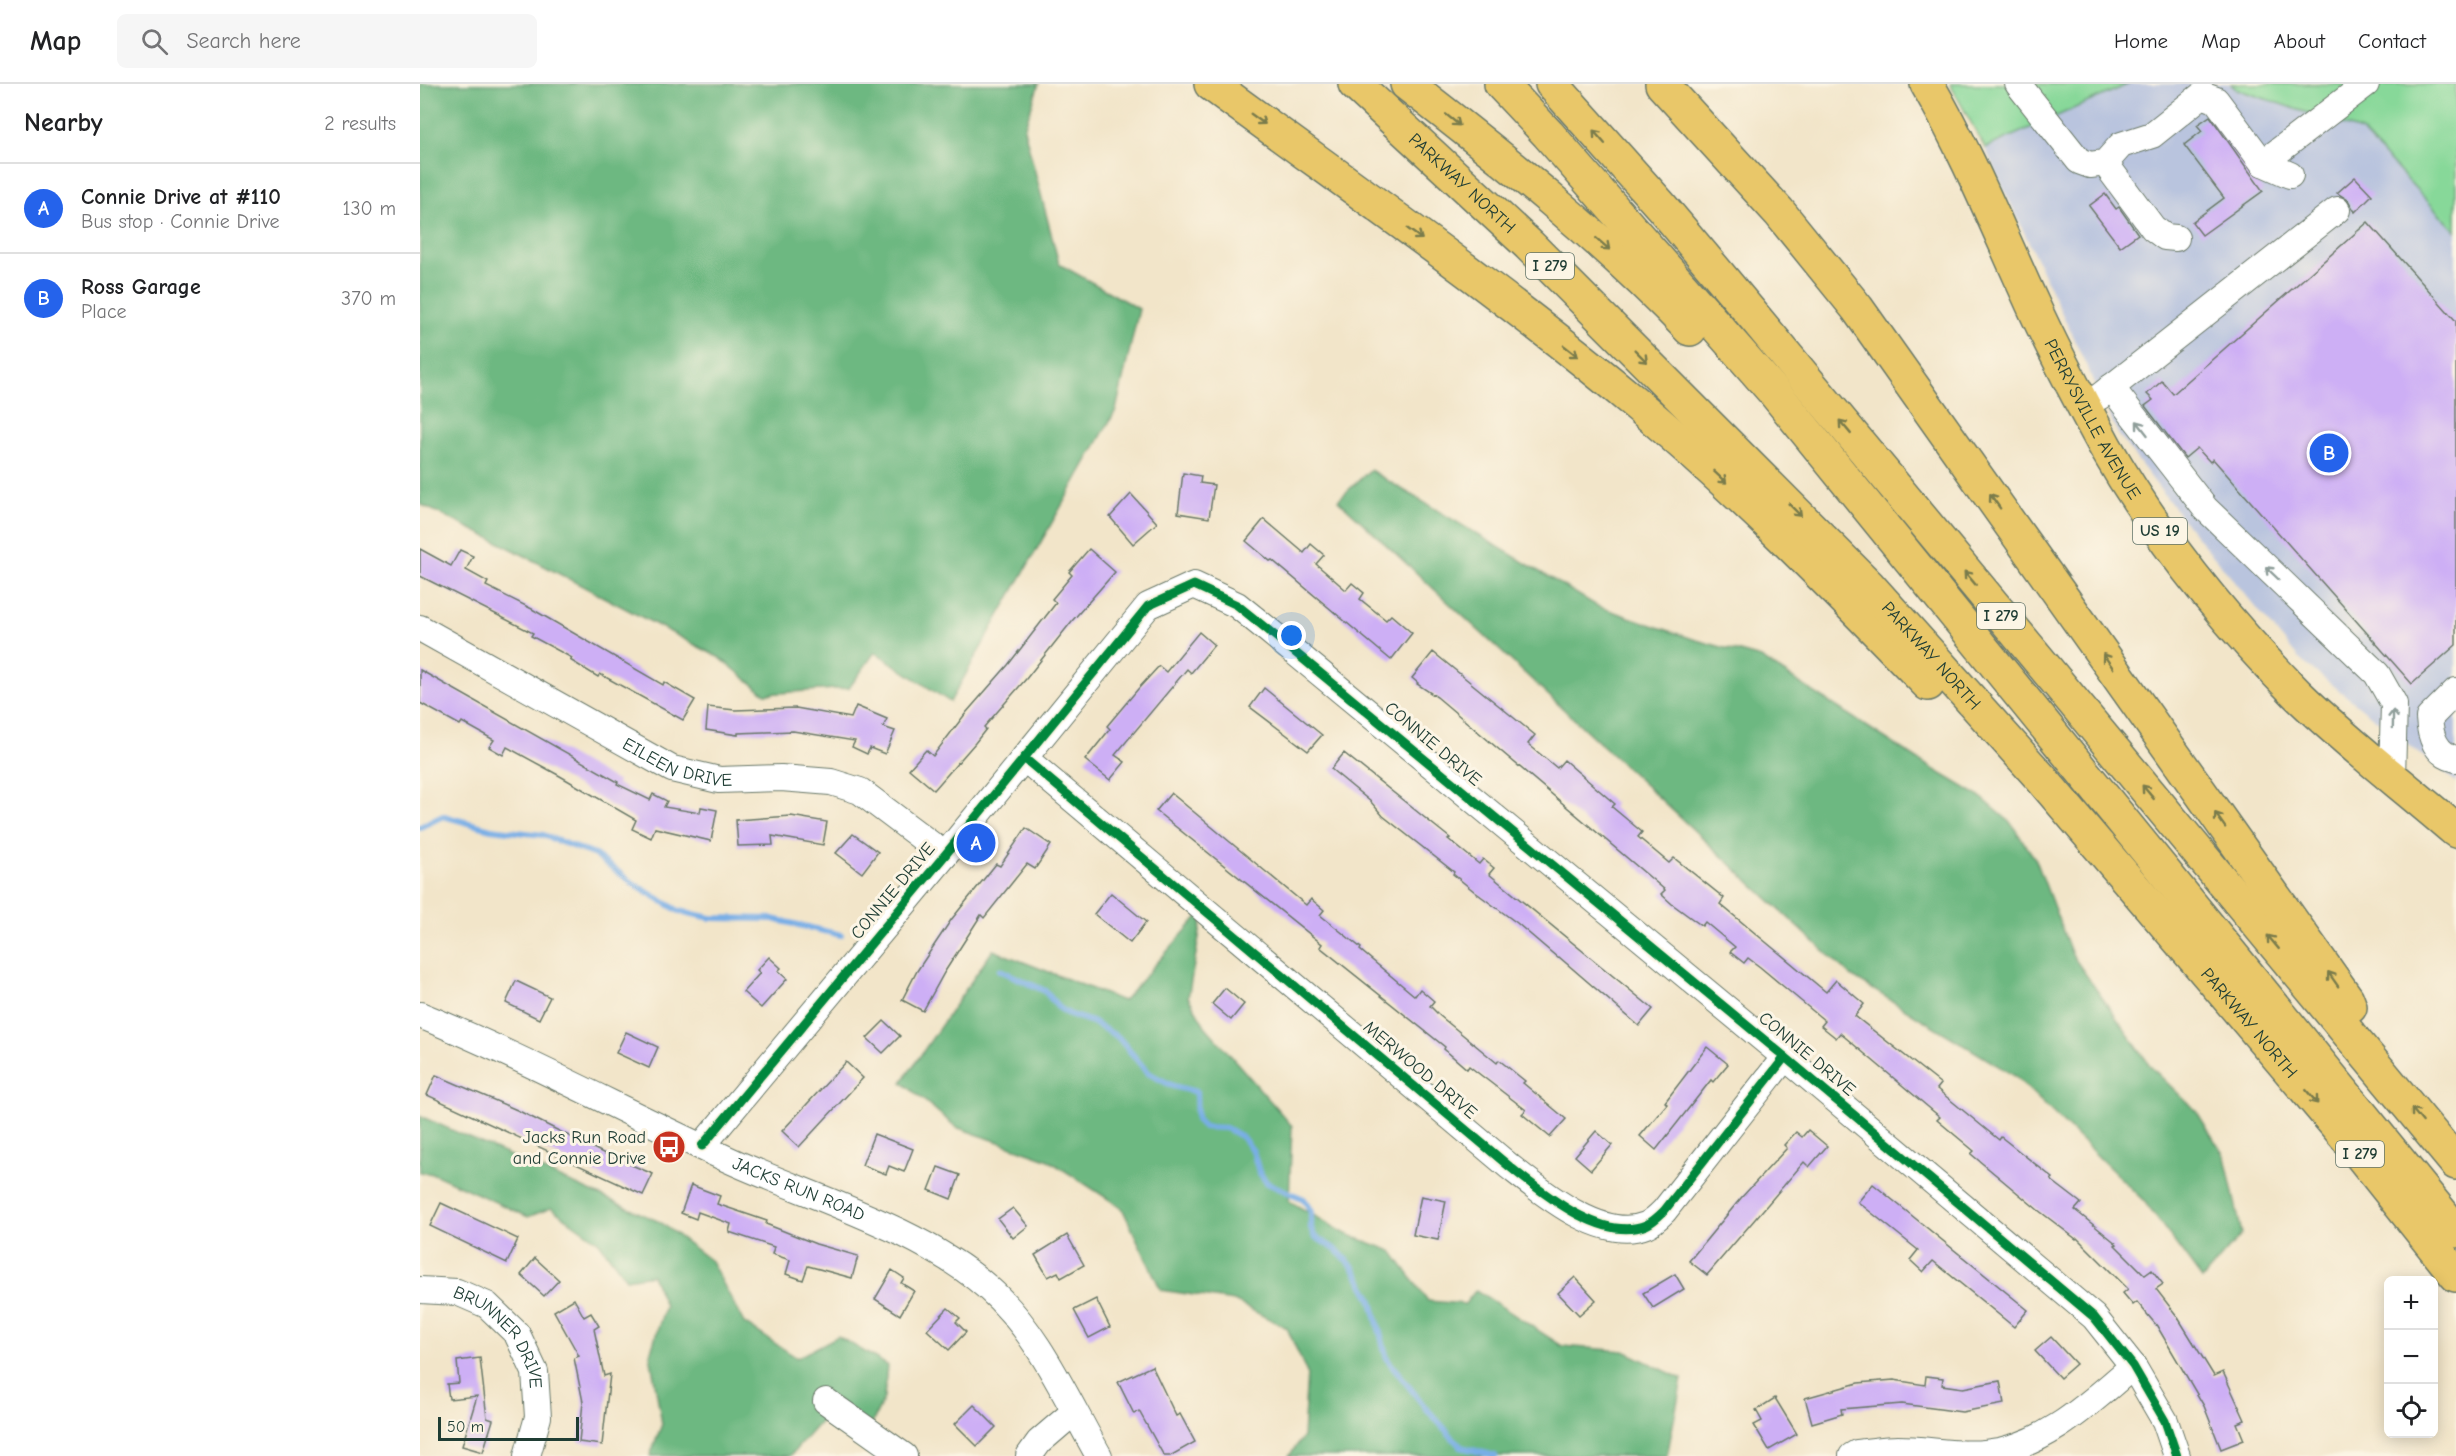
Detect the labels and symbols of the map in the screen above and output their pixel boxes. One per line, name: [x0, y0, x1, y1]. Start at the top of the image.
one-way arrow: [1249, 112, 1265, 125]
one-way arrow: [1445, 113, 1460, 127]
street label: PARKWAY NORTH: [1404, 129, 1520, 238]
one-way arrow: [1592, 130, 1606, 145]
one-way arrow: [1407, 228, 1423, 240]
one-way arrow: [1595, 237, 1610, 251]
road number: I 279: [1526, 253, 1574, 279]
street label: PERRYSVILLE AVENUE: [2040, 335, 2145, 503]
one-way arrow: [1563, 344, 1579, 357]
one-way arrow: [1634, 349, 1649, 363]
one-way arrow: [1839, 419, 1852, 435]
one-way arrow: [2136, 420, 2149, 436]
pin: B: [2310, 430, 2348, 476]
one-way arrow: [1712, 469, 1727, 483]
one-way arrow: [1989, 494, 2001, 510]
one-way arrow: [1788, 503, 1802, 518]
road number: US 19: [2133, 518, 2187, 544]
one-way arrow: [2264, 565, 2279, 580]
one-way arrow: [1963, 570, 1976, 586]
street label: PARKWAY NORTH: [1877, 597, 1985, 714]
road number: I 279: [1977, 603, 2025, 629]
your location: [1277, 621, 1306, 650]
one-way arrow: [2102, 653, 2114, 669]
street label: CONNIE DRIVE: [1380, 697, 1486, 791]
one-way arrow: [2388, 709, 2399, 729]
street label: EILEEN DRIVE: [619, 733, 733, 791]
one-way arrow: [2141, 785, 2155, 800]
one-way arrow: [2214, 812, 2226, 828]
pin: A: [956, 820, 996, 866]
street label: CONNIE DRIVE: [846, 838, 940, 944]
one-way arrow: [2266, 935, 2280, 950]
street label: PARKWAY NORTH: [2197, 964, 2302, 1082]
one-way arrow: [2327, 972, 2339, 988]
street label: CONNIE DRIVE: [1754, 1007, 1860, 1101]
street label: MERWOOD DRIVE: [1359, 1016, 1481, 1124]
one-way arrow: [2305, 1089, 2318, 1105]
one-way arrow: [2411, 1108, 2424, 1124]
place label: Jacks Run Road and Connie Drive: [513, 1127, 646, 1169]
bus stop icon: Jacks Run Road and Connie Drive: [651, 1129, 687, 1165]
road number: I 279: [2336, 1141, 2384, 1167]
street label: JACKS RUN ROAD: [729, 1152, 868, 1225]
street label: BRUNNER DRIVE: [450, 1281, 547, 1389]
scale bar: [438, 1414, 579, 1442]

